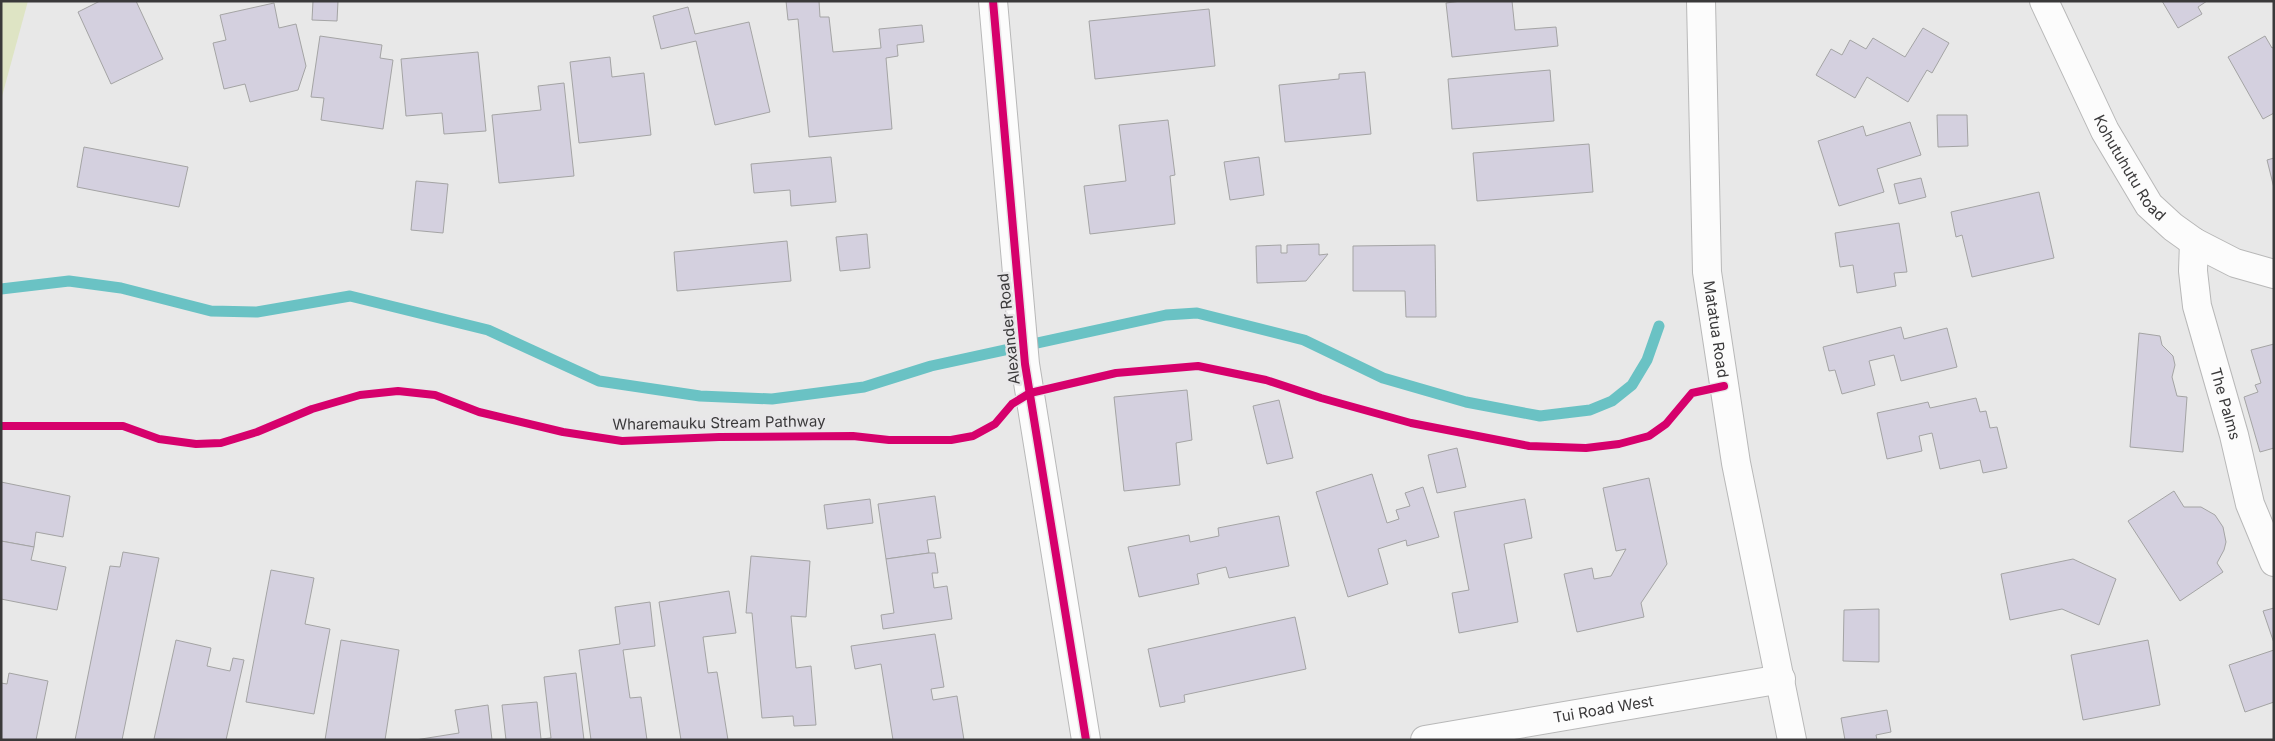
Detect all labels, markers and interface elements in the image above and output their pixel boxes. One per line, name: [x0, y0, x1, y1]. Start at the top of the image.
street label: Kohutuhutu Road: [2090, 112, 2170, 225]
street label: Alexander Road: [993, 272, 1024, 386]
street label: Matatua Road: [1699, 279, 1733, 379]
street label: The Palms: [2206, 365, 2245, 442]
street label: Wharemauku Stream Pathway: [612, 411, 826, 434]
street label: Tui Road West: [1552, 691, 1655, 727]

